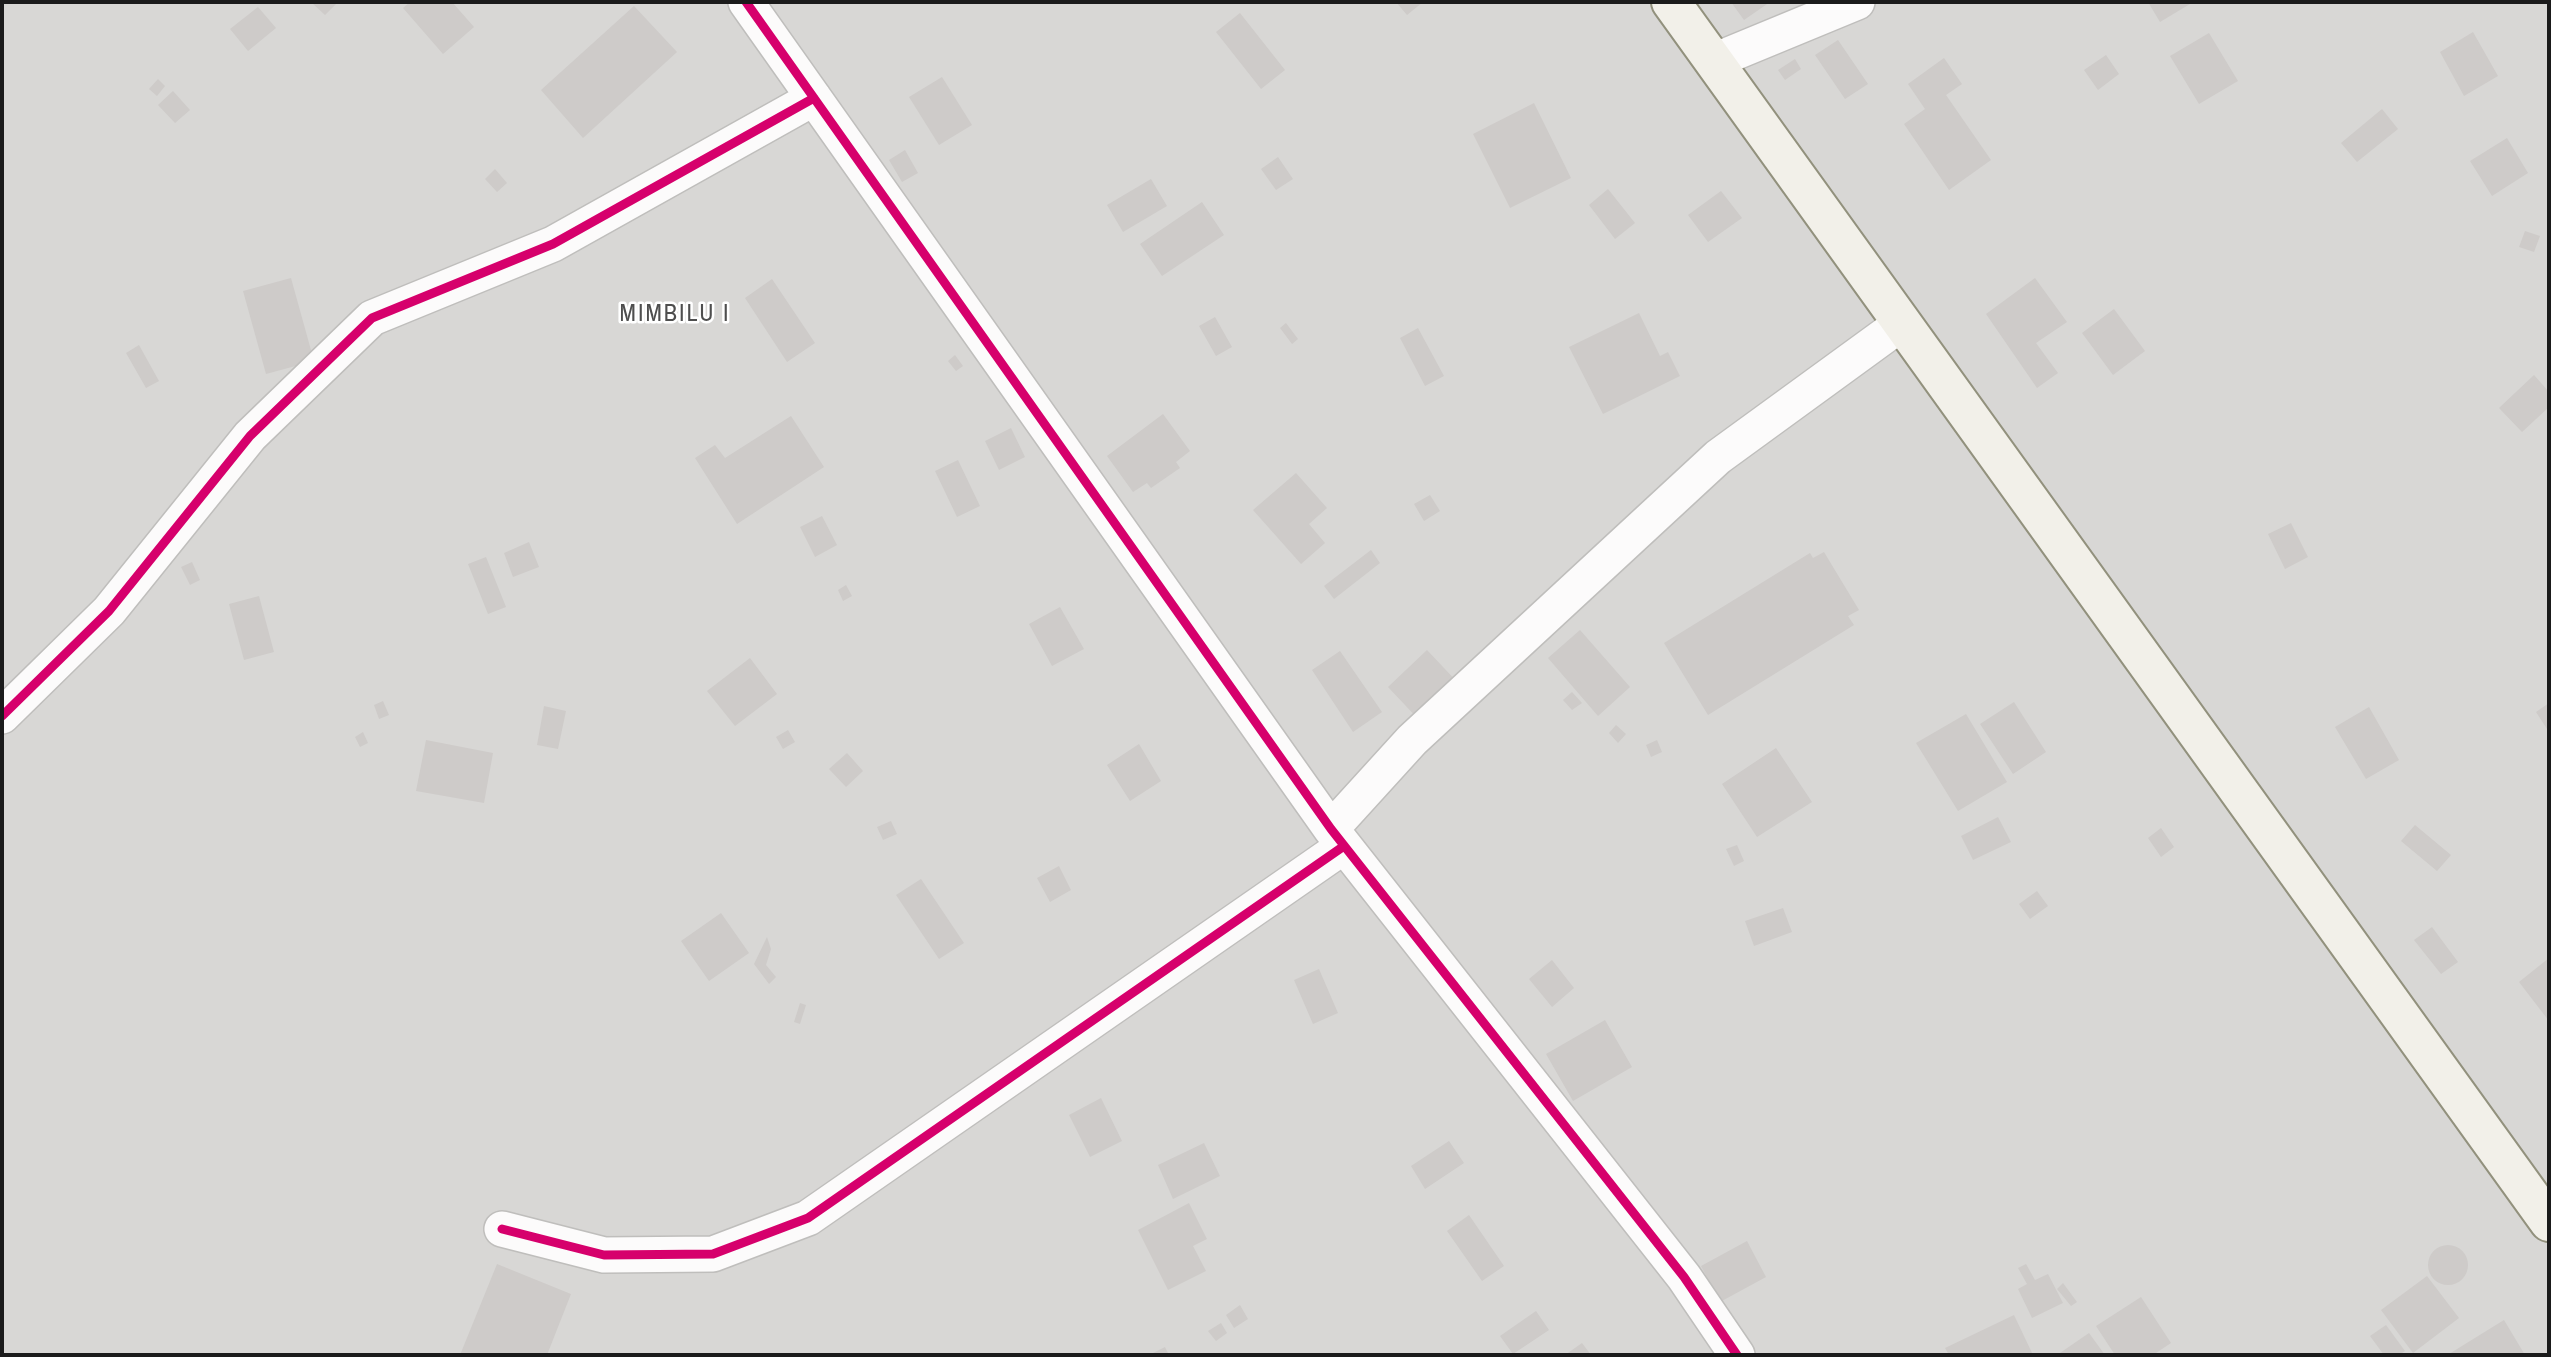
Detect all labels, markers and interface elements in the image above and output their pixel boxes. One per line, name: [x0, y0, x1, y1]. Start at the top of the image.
district label: MIMBILU I: [621, 301, 729, 329]

